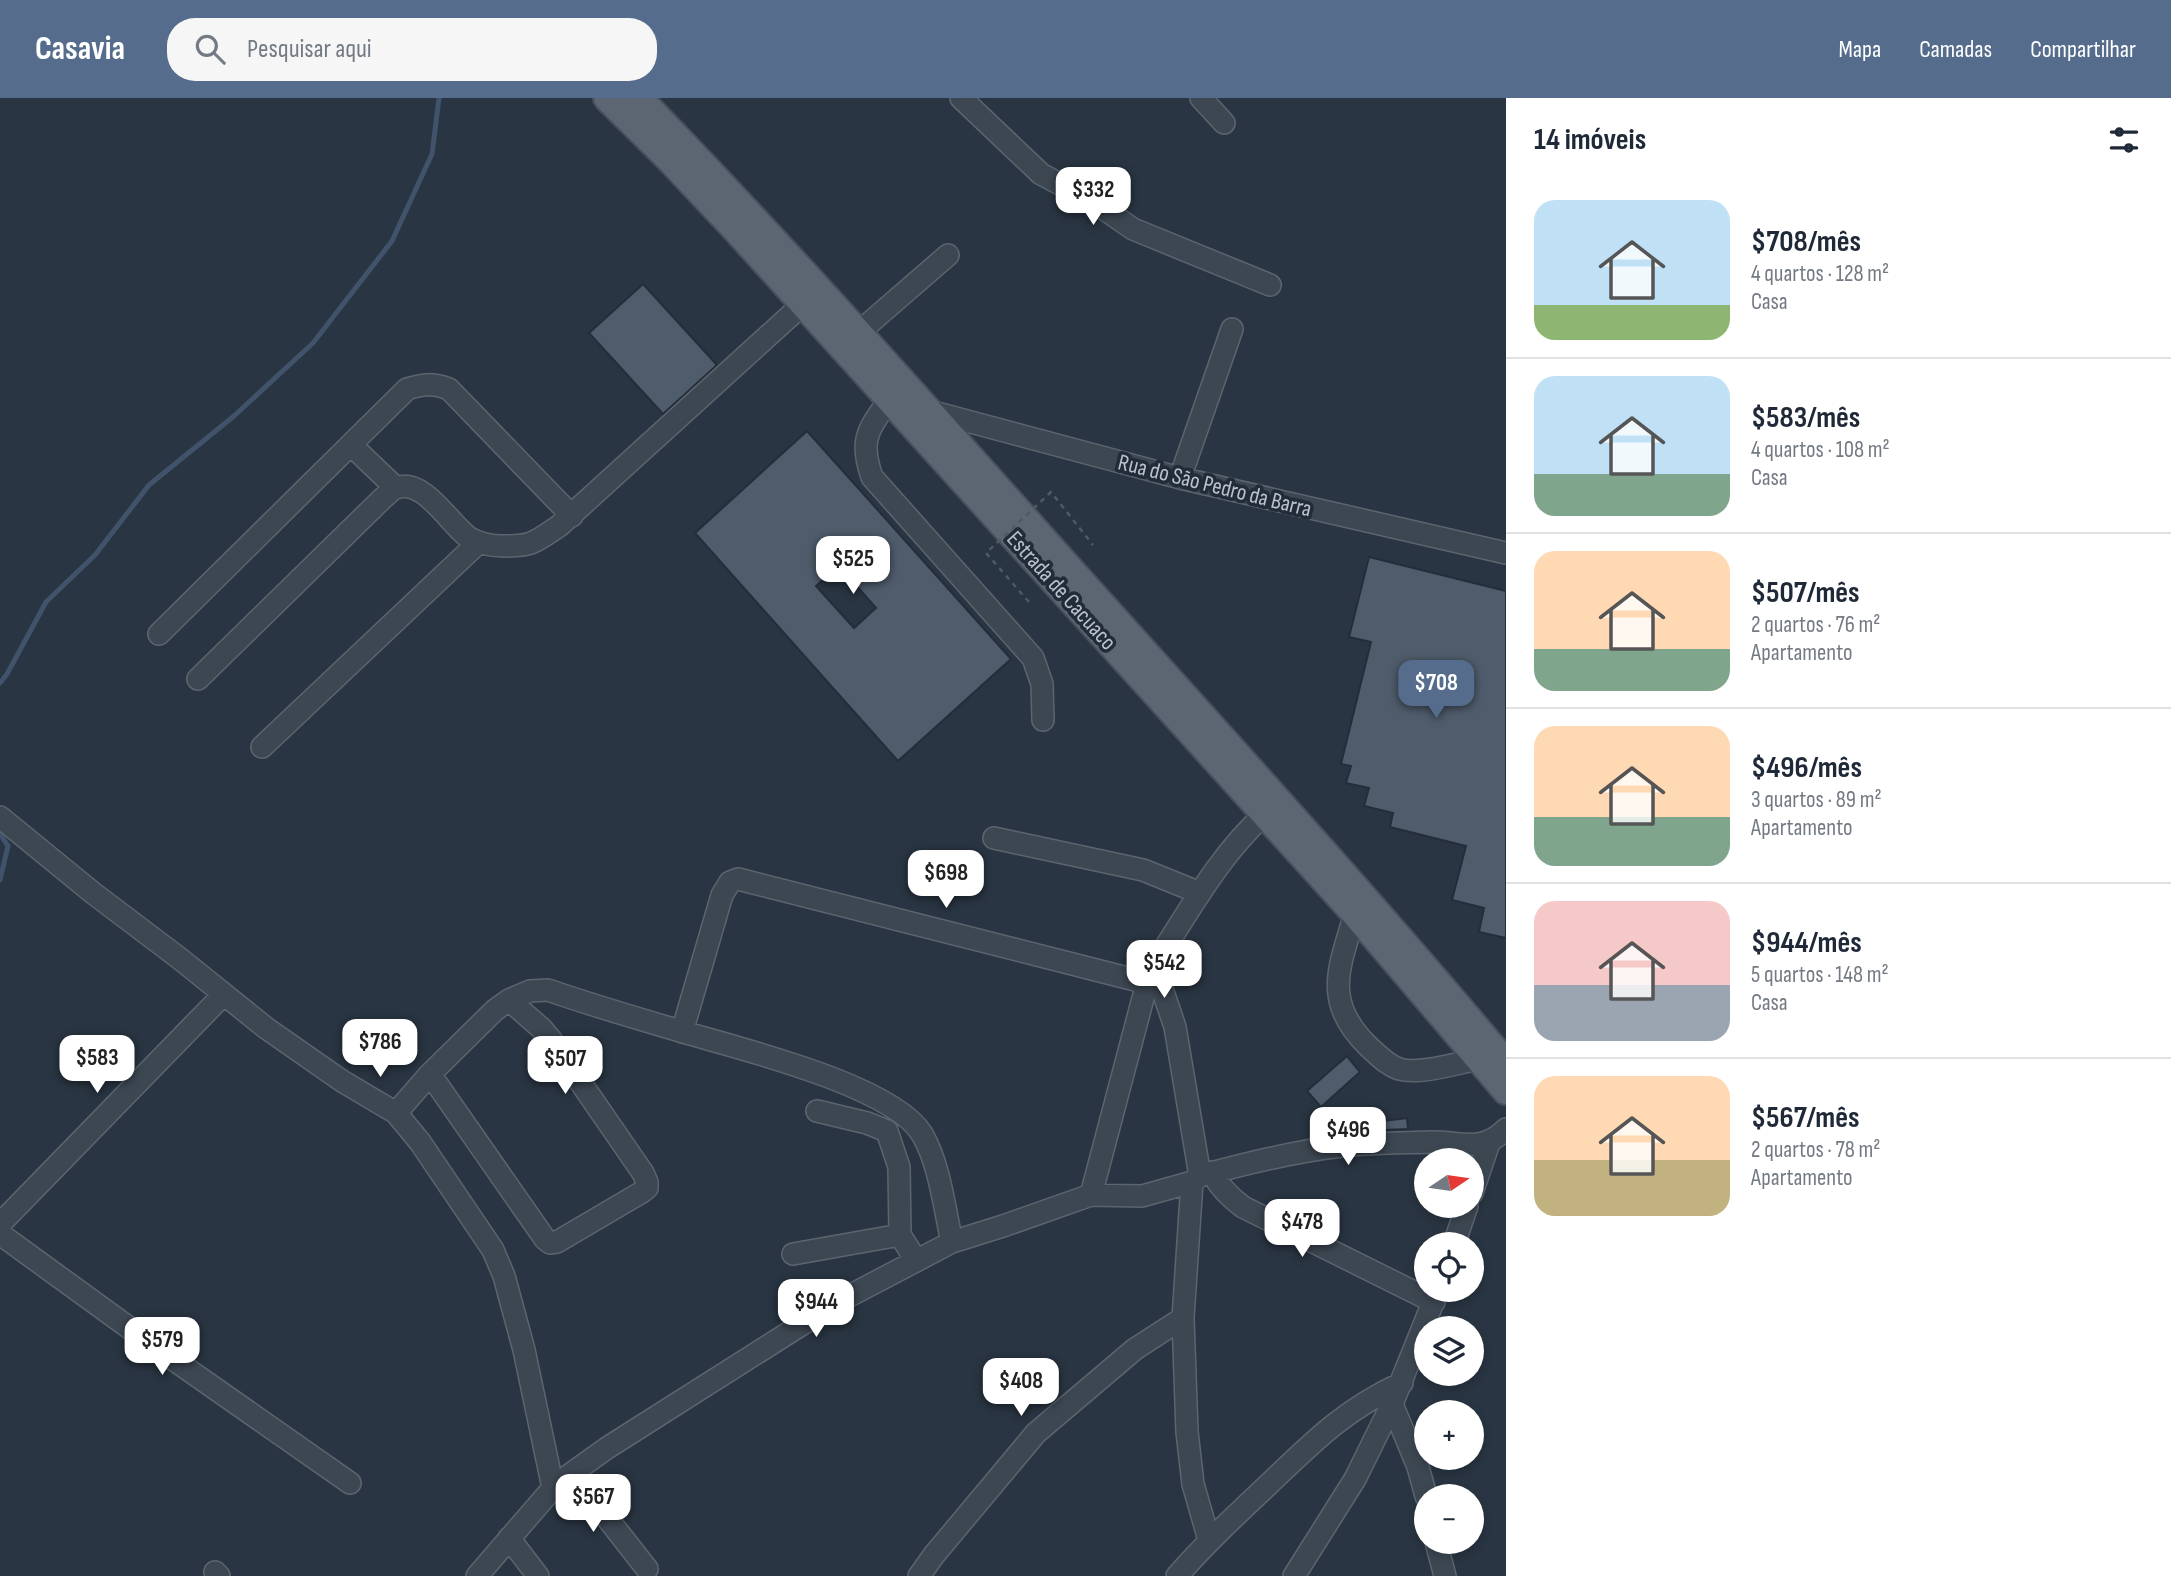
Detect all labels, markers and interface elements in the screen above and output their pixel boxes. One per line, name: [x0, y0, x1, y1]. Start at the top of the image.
search box: [167, 18, 657, 81]
text: Casavia: [35, 29, 125, 69]
icon: search: [191, 30, 229, 68]
text: Pesquisar aqui: [247, 34, 372, 65]
text: Mapa: [1839, 35, 1881, 64]
text: Camadas: [1919, 35, 1992, 64]
text: Compartilhar: [2030, 35, 2136, 64]
icon: filters: [2105, 121, 2143, 159]
text: 14 imóveis: [1534, 122, 1646, 158]
pin: $332: [1052, 167, 1134, 227]
text: $332: [1072, 176, 1114, 204]
text: $708/mês: [1751, 224, 1861, 260]
icon: home: [1590, 228, 1674, 312]
text: 4 quartos · 128 m²: [1751, 260, 1889, 288]
text: Casa: [1751, 288, 1788, 316]
text: $583/mês: [1751, 400, 1860, 436]
icon: home: [1590, 404, 1674, 488]
text: 4 quartos · 108 m²: [1751, 436, 1890, 464]
street label: Rua do São Pedro da Barra: [1115, 448, 1314, 524]
text: Casa: [1751, 464, 1788, 492]
street label: Estrada de Cacuaco: [1001, 525, 1122, 656]
pin: $525: [812, 536, 894, 596]
text: $525: [832, 545, 874, 573]
text: $507/mês: [1751, 575, 1860, 611]
icon: home: [1590, 579, 1674, 663]
text: 2 quartos · 76 m²: [1751, 611, 1880, 639]
text: Apartamento: [1751, 639, 1853, 667]
pin: $708: [1395, 660, 1477, 720]
text: $708: [1414, 669, 1458, 697]
text: $496/mês: [1751, 750, 1862, 786]
icon: home: [1590, 754, 1674, 838]
text: 3 quartos · 89 m²: [1751, 786, 1882, 814]
text: Apartamento: [1751, 814, 1853, 842]
pin: $698: [905, 850, 987, 910]
text: $698: [924, 859, 968, 887]
text: $944/mês: [1751, 925, 1862, 961]
icon: home: [1590, 929, 1674, 1013]
pin: $542: [1123, 940, 1205, 1000]
text: $542: [1143, 949, 1185, 977]
text: 5 quartos · 148 m²: [1751, 961, 1889, 989]
text: Casa: [1751, 989, 1788, 1017]
pin: $786: [339, 1020, 421, 1079]
text: $786: [358, 1028, 402, 1056]
pin: $583: [56, 1035, 138, 1095]
pin: $507: [524, 1037, 606, 1096]
text: $583: [75, 1044, 119, 1072]
text: $507: [544, 1045, 586, 1073]
text: $567/mês: [1751, 1100, 1860, 1136]
icon: home: [1590, 1104, 1674, 1188]
pin: $496: [1307, 1108, 1389, 1167]
text: $496: [1326, 1116, 1370, 1144]
text: 2 quartos · 78 m²: [1751, 1136, 1880, 1164]
north arrow: [1414, 1148, 1484, 1218]
map controls: [1414, 1148, 1484, 1554]
text: Apartamento: [1751, 1164, 1853, 1192]
pin: $478: [1261, 1200, 1343, 1259]
text: $478: [1281, 1208, 1323, 1236]
button: locate: [1414, 1232, 1484, 1302]
pin: $944: [775, 1280, 857, 1339]
text: $944: [794, 1288, 838, 1316]
button: layers: [1414, 1316, 1484, 1386]
pin: $579: [121, 1318, 203, 1377]
text: $579: [141, 1326, 183, 1354]
pin: $408: [980, 1358, 1062, 1418]
text: $408: [999, 1367, 1043, 1395]
button: +: [1414, 1400, 1484, 1470]
pin: $567: [552, 1474, 634, 1534]
text: $567: [572, 1483, 614, 1511]
button: −: [1414, 1484, 1484, 1554]

